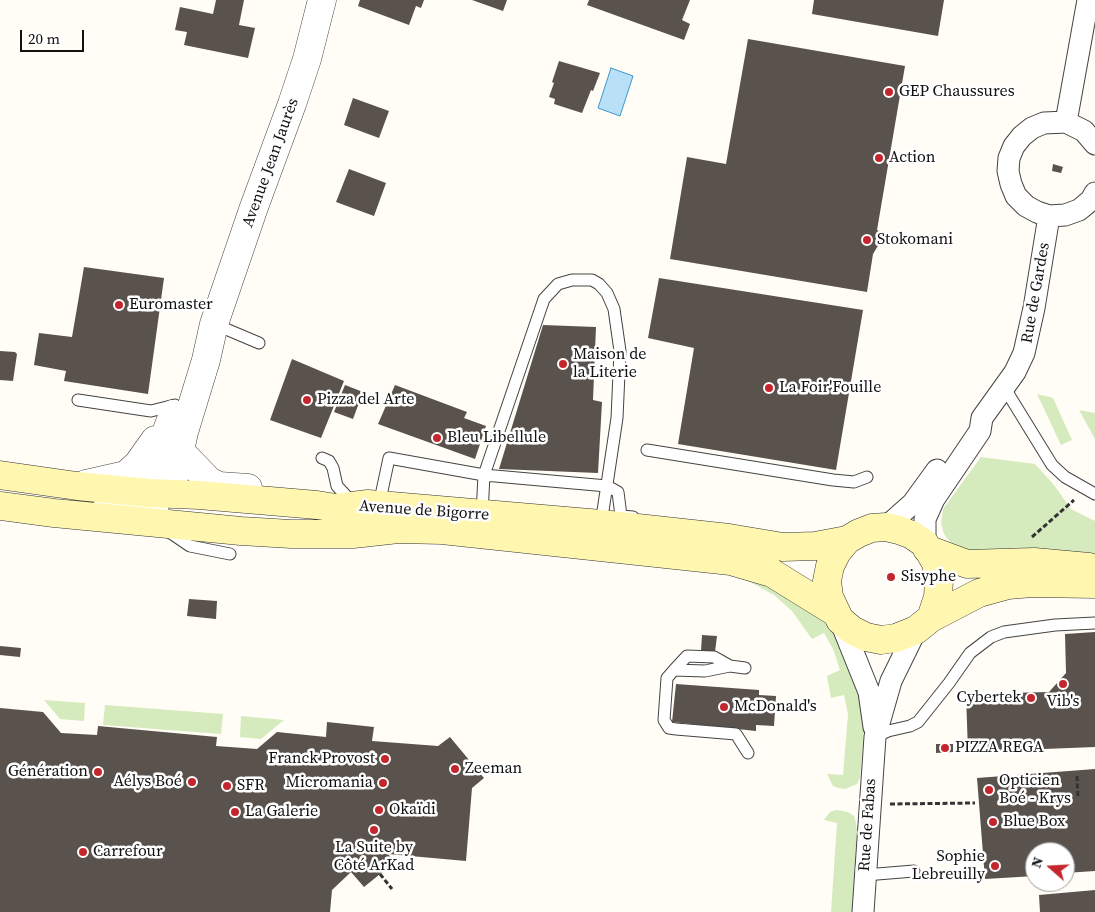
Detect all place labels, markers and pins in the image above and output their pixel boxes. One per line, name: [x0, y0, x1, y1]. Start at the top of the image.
place label: GEP Chaussures: [899, 82, 1015, 102]
marker: GEP Chaussures: [883, 86, 895, 98]
place label: Action: [889, 148, 936, 168]
marker: Action: [873, 152, 885, 164]
place label: Stokomani: [877, 230, 953, 250]
marker: Stokomani: [861, 234, 873, 246]
place label: Euromaster: [129, 295, 213, 315]
marker: Euromaster: [113, 299, 125, 311]
place label: Maison de la Literie: [573, 345, 646, 383]
marker: Maison de la Literie: [557, 358, 569, 370]
place label: La Foir'Fouille: [779, 378, 881, 398]
marker: La Foir'Fouille: [763, 382, 775, 394]
place label: Pizza del Arte: [317, 390, 414, 410]
marker: Pizza del Arte: [301, 394, 313, 406]
place label: Bleu Libellule: [447, 428, 546, 448]
marker: Bleu Libellule: [431, 432, 443, 444]
place label: Sisyphe: [901, 567, 956, 587]
marker: Sisyphe: [885, 571, 897, 583]
marker: Vib's: [1057, 678, 1069, 690]
place label: Cybertek: [957, 688, 1021, 708]
marker: Cybertek: [1025, 692, 1037, 704]
place label: Vib's: [1046, 692, 1080, 712]
place label: McDonald's: [734, 697, 817, 717]
marker: McDonald's: [718, 701, 730, 713]
place label: PIZZA REGA: [955, 738, 1044, 758]
marker: PIZZA REGA: [939, 742, 951, 754]
place label: Franck Provost: [268, 749, 375, 769]
marker: Franck Provost: [379, 753, 391, 765]
place label: Zeeman: [465, 759, 522, 779]
place label: Génération: [8, 762, 88, 782]
marker: Zeeman: [449, 763, 461, 775]
marker: Génération: [92, 766, 104, 778]
place label: Opticien Boé - Krys: [999, 771, 1071, 809]
place label: Aélys Boé: [113, 772, 182, 792]
place label: Micromania: [286, 773, 373, 793]
marker: Aélys Boé: [186, 776, 198, 788]
place label: SFR: [237, 776, 265, 796]
marker: Micromania: [377, 777, 389, 789]
marker: SFR: [221, 780, 233, 792]
marker: Opticien Boé - Krys: [983, 784, 995, 796]
place label: Okaïdi: [389, 800, 436, 820]
place label: La Galerie: [245, 802, 318, 822]
marker: Okaïdi: [373, 804, 385, 816]
marker: La Galerie: [229, 806, 241, 818]
place label: Blue Box: [1003, 812, 1066, 832]
marker: Blue Box: [987, 816, 999, 828]
marker: La Suite by Côté ArKad: [368, 824, 380, 836]
place label: La Suite by Côté ArKad: [334, 838, 414, 876]
place label: Carrefour: [93, 842, 163, 862]
marker: Carrefour: [77, 846, 89, 858]
place label: Sophie Lebreuilly: [912, 847, 985, 885]
marker: Sophie Lebreuilly: [989, 860, 1001, 872]

